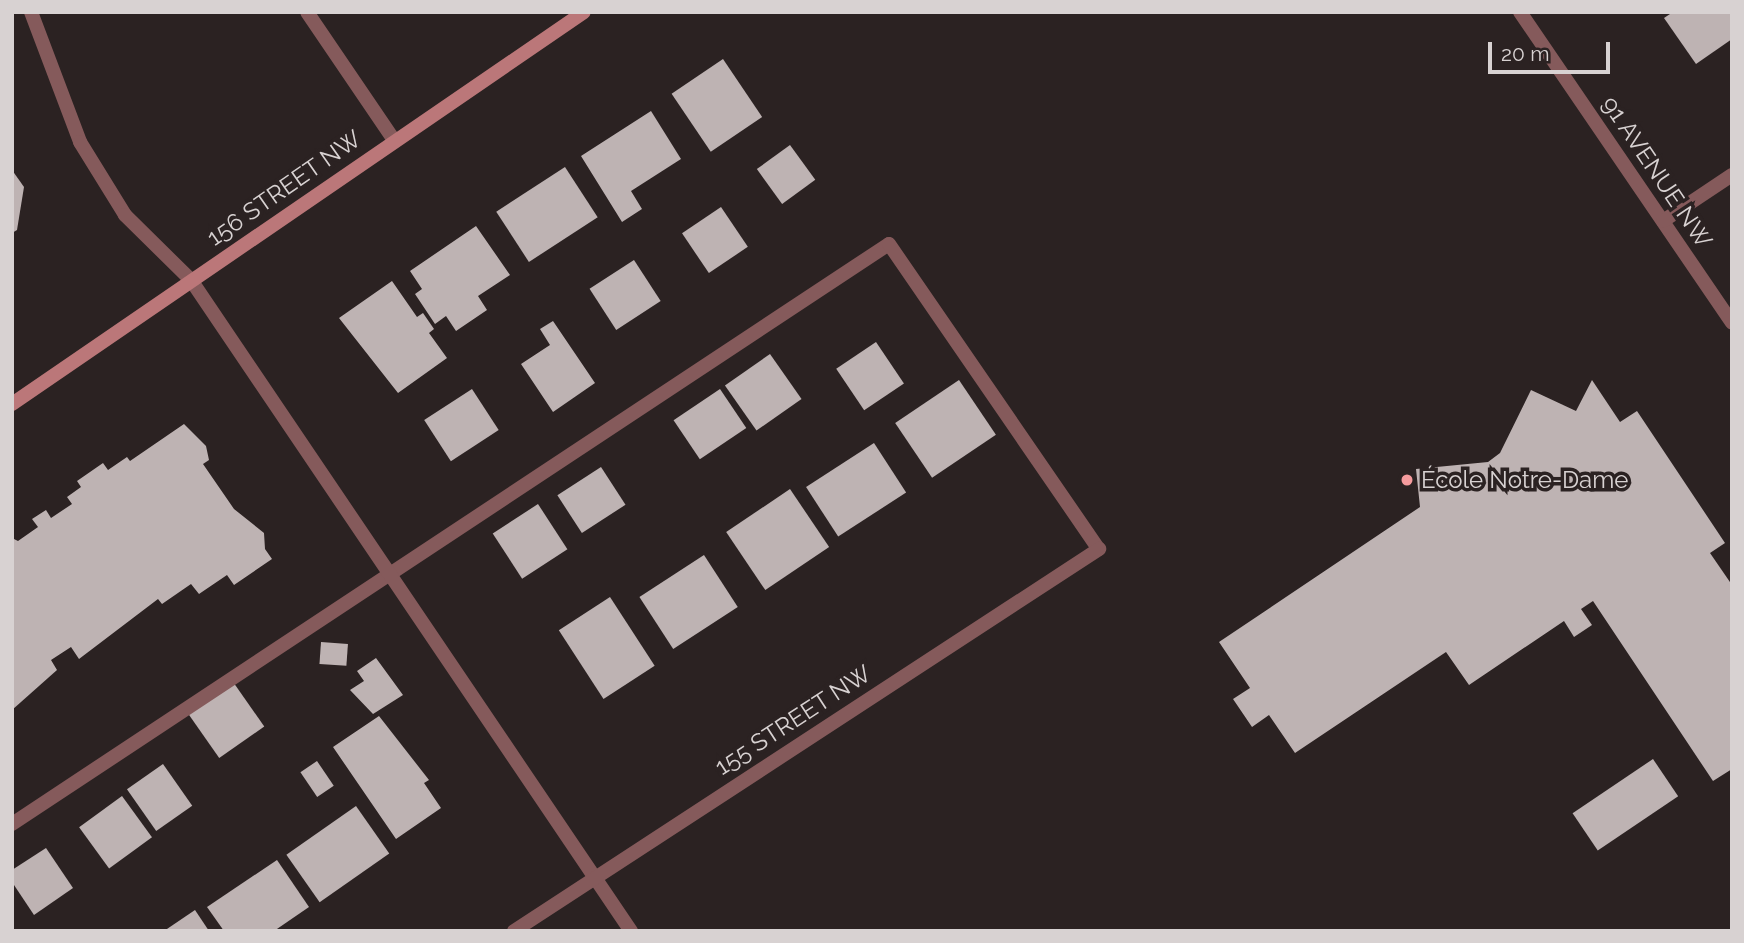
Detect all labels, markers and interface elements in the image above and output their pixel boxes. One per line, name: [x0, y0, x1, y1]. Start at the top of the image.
scale bar: [1492, 28, 1614, 72]
text: 20 m: [1501, 41, 1549, 66]
street label: 91 AVENUE NW: [1596, 90, 1718, 254]
street label: 156 STREET NW: [201, 124, 367, 252]
place label: École Notre-Dame: [1421, 466, 1628, 494]
marker: École Notre-Dame: [1399, 472, 1415, 488]
street label: 155 STREET NW: [709, 659, 877, 781]

